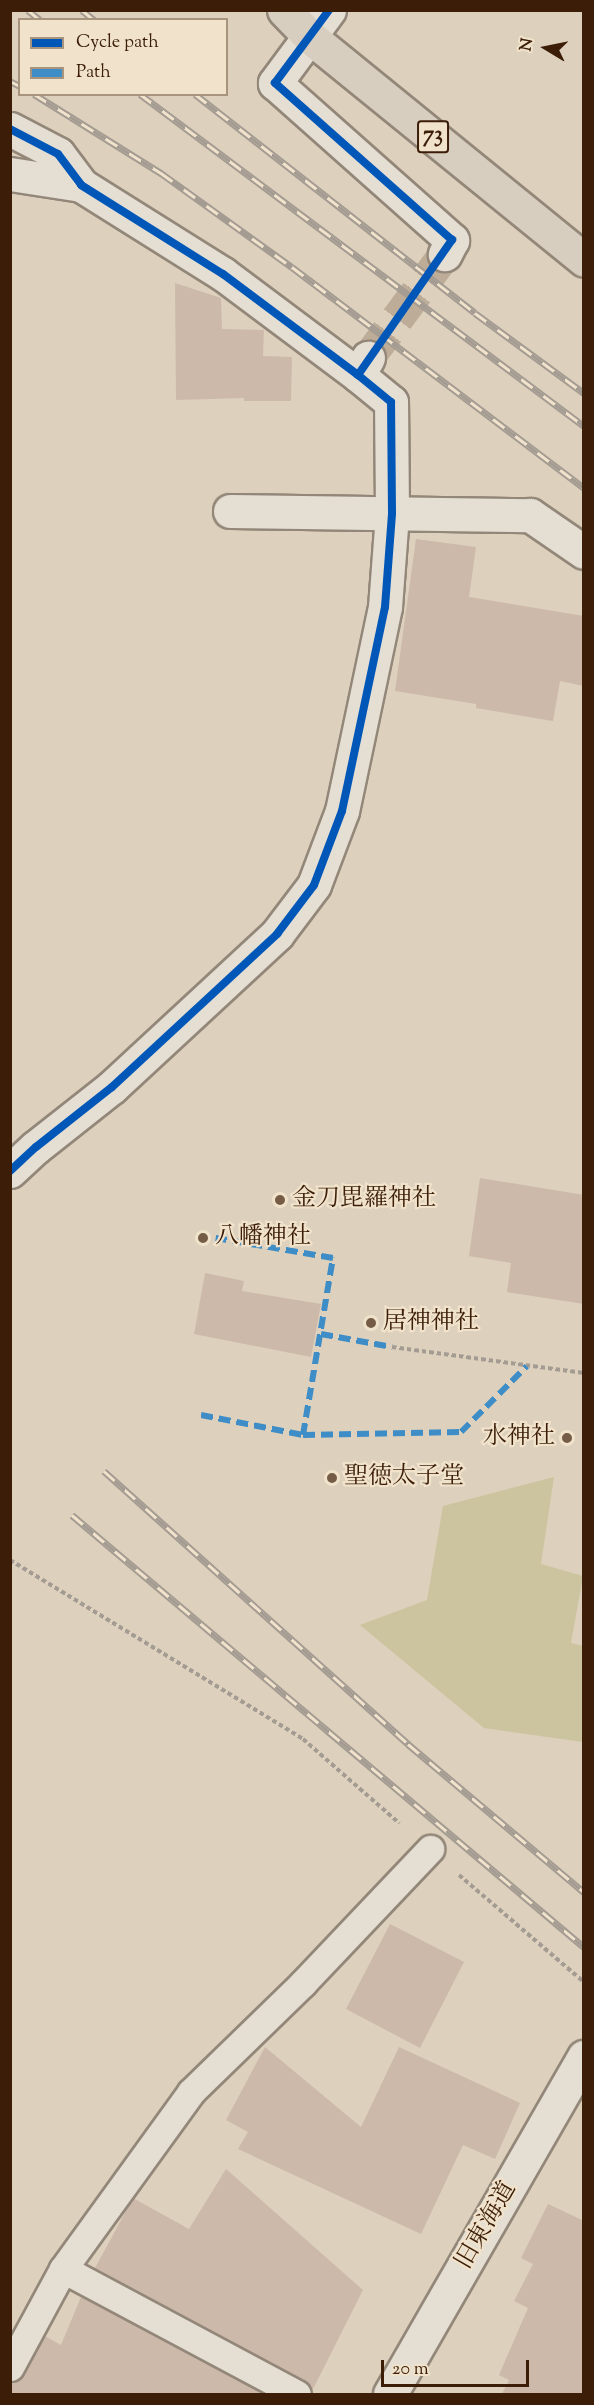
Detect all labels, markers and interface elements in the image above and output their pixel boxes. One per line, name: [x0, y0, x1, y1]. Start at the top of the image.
legend: [18, 18, 228, 96]
north arrow: [516, 18, 576, 78]
text: Cycle path: [76, 30, 159, 56]
text: N: [515, 36, 540, 53]
text: Path: [76, 60, 111, 86]
road number: 73: [416, 118, 450, 156]
place label: 金刀毘羅神社: [292, 1186, 436, 1214]
marker: 金刀毘羅神社: [273, 1193, 287, 1207]
place label: 八幡神社: [215, 1224, 311, 1252]
marker: 八幡神社: [196, 1231, 210, 1245]
place label: 居神神社: [383, 1309, 479, 1337]
marker: 居神神社: [364, 1316, 378, 1330]
place label: 水神社: [483, 1424, 555, 1452]
marker: 水神社: [560, 1431, 574, 1445]
place label: 聖徳太子堂: [344, 1464, 464, 1492]
marker: 聖徳太子堂: [325, 1471, 339, 1485]
street label: 旧東海道: [451, 2177, 523, 2275]
scale bar: [384, 2348, 532, 2386]
text: 20 m: [392, 2357, 429, 2383]

